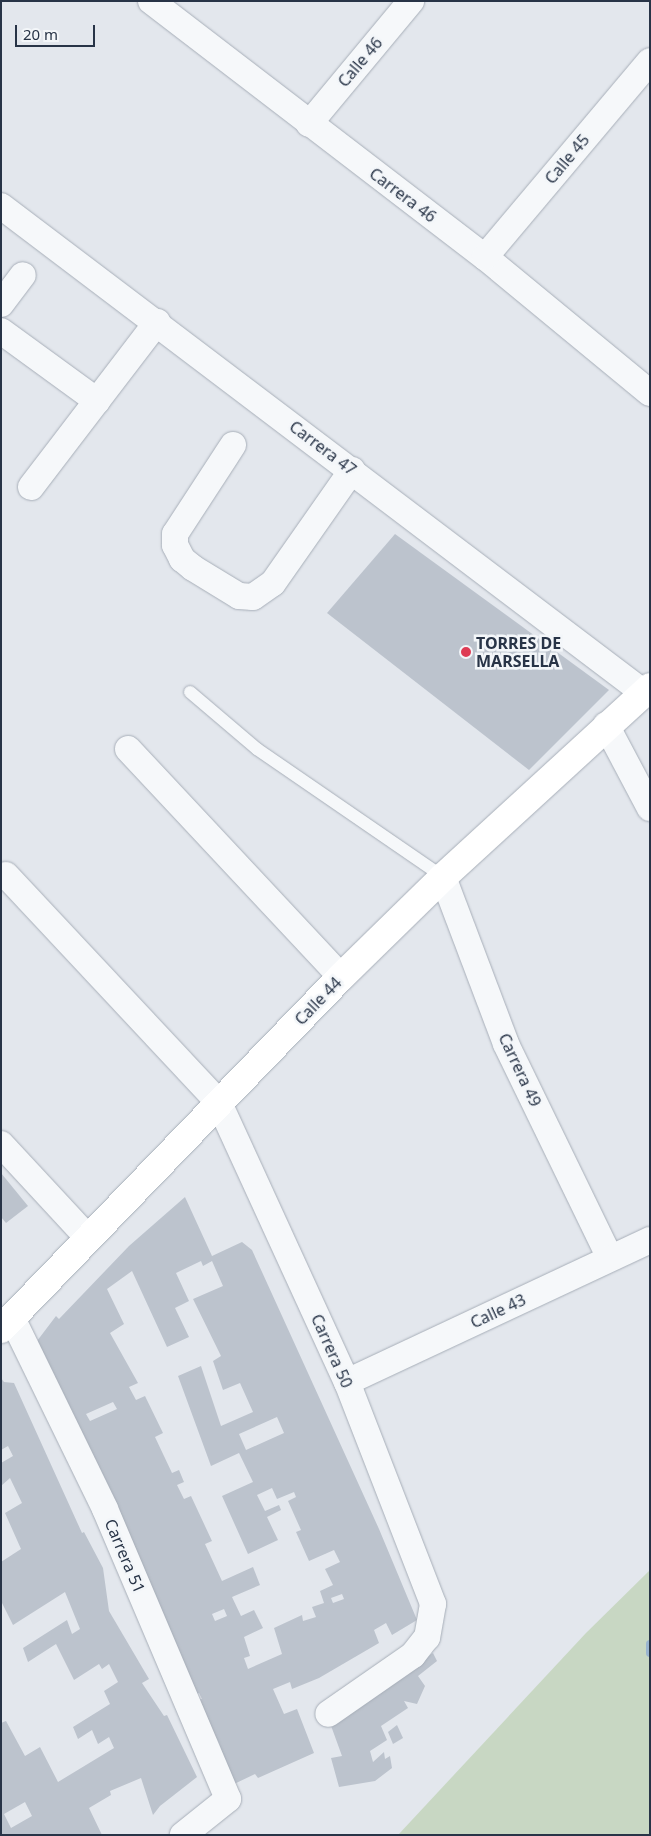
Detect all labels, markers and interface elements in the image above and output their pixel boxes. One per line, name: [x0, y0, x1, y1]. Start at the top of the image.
scale bar: [18, 15, 98, 47]
text: 20 m: [23, 24, 58, 44]
street label: Calle 46: [334, 33, 386, 91]
street label: Calle 45: [541, 130, 593, 188]
street label: Carrera 46: [366, 164, 440, 226]
street label: Carrera 47: [286, 417, 360, 479]
place label: TORRES DE MARSELLA: [476, 633, 561, 671]
marker: TORRES DE MARSELLA: [460, 646, 472, 658]
street label: Calle 44: [291, 973, 345, 1029]
street label: Carrera 49: [495, 1030, 545, 1110]
street label: Calle 43: [467, 1290, 529, 1332]
street label: Carrera 50: [307, 1311, 357, 1391]
street label: Carrera 51: [101, 1516, 149, 1596]

